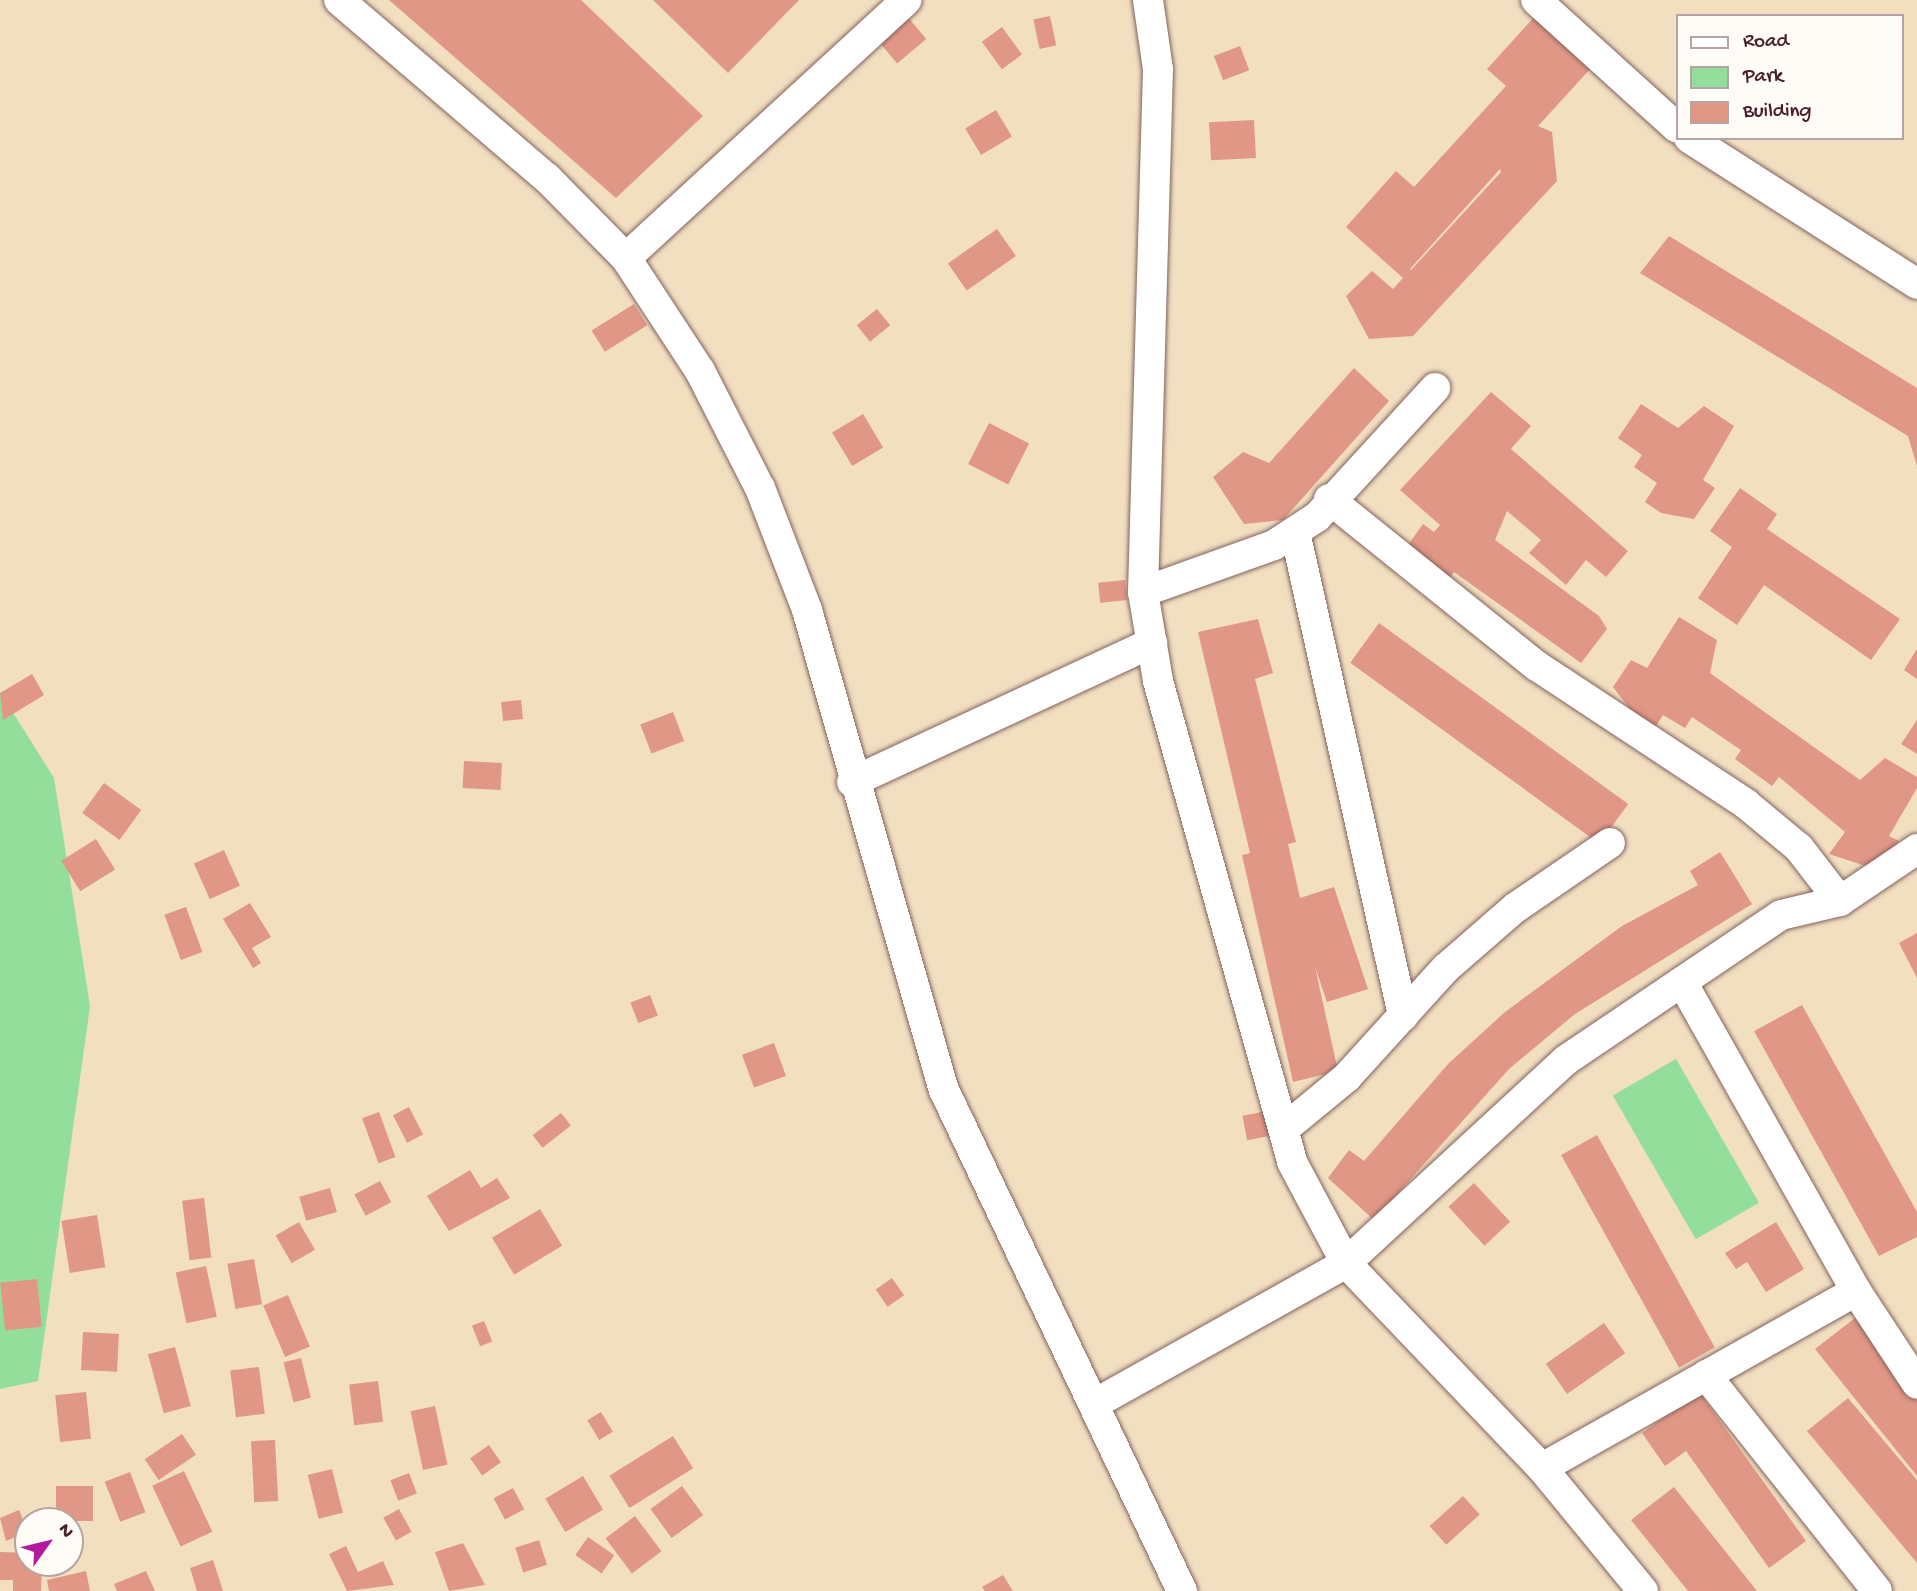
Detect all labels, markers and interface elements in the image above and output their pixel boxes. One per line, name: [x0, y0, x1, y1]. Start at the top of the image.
legend: [1675, 14, 1903, 140]
text: Road: [1743, 30, 1789, 55]
text: Park: [1743, 65, 1783, 90]
text: Building: [1743, 100, 1812, 125]
north arrow: [14, 1507, 84, 1577]
text: N: [52, 1520, 78, 1543]

